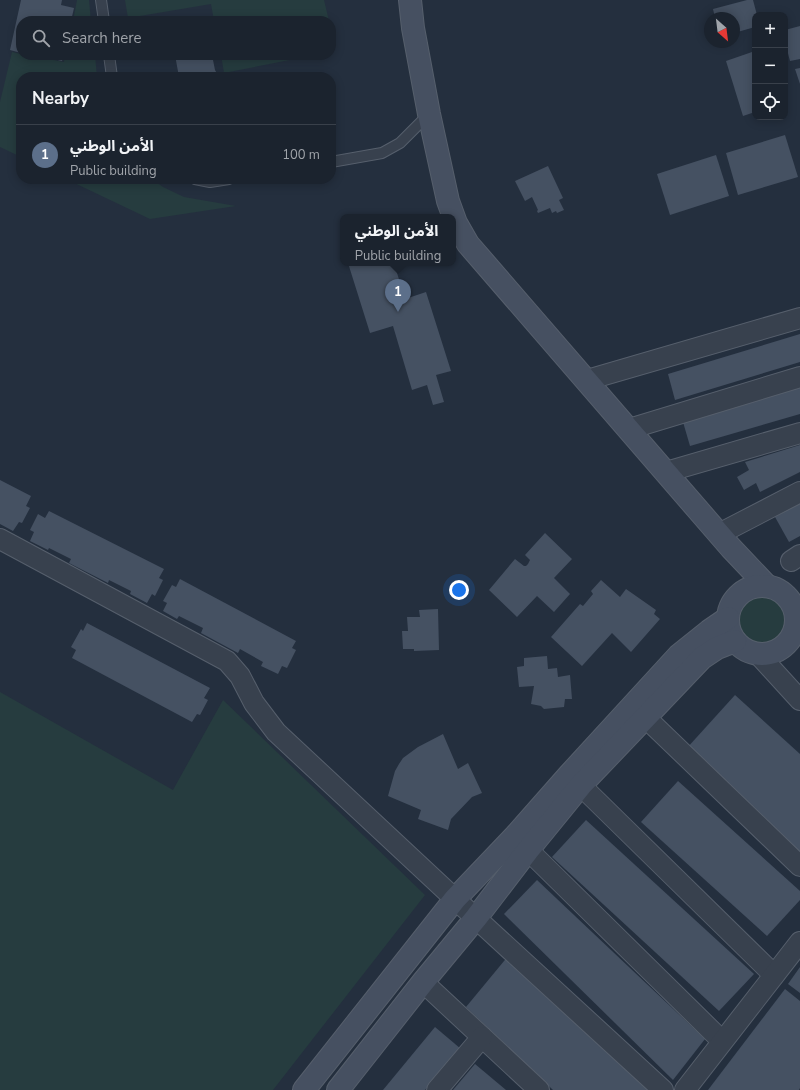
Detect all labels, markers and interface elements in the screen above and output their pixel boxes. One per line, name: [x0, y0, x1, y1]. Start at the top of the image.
north arrow: [704, 12, 740, 48]
map controls: [752, 12, 788, 120]
button: +: [752, 12, 788, 48]
search box: [16, 16, 336, 60]
icon: search: [30, 27, 52, 49]
text: Search here: [62, 28, 142, 48]
button: −: [752, 48, 788, 84]
button: locate: [752, 84, 788, 120]
text: Nearby: [32, 87, 89, 110]
text: الأمن الوطني: [70, 136, 154, 156]
text: 1: [41, 146, 49, 164]
text: 100 m: [282, 146, 320, 164]
text: Public building: [70, 162, 157, 180]
popup: [340, 214, 456, 266]
text: الأمن الوطني: [355, 221, 438, 241]
text: Public building: [355, 247, 441, 265]
pin: 1: [385, 279, 411, 312]
your location: [449, 580, 469, 600]

